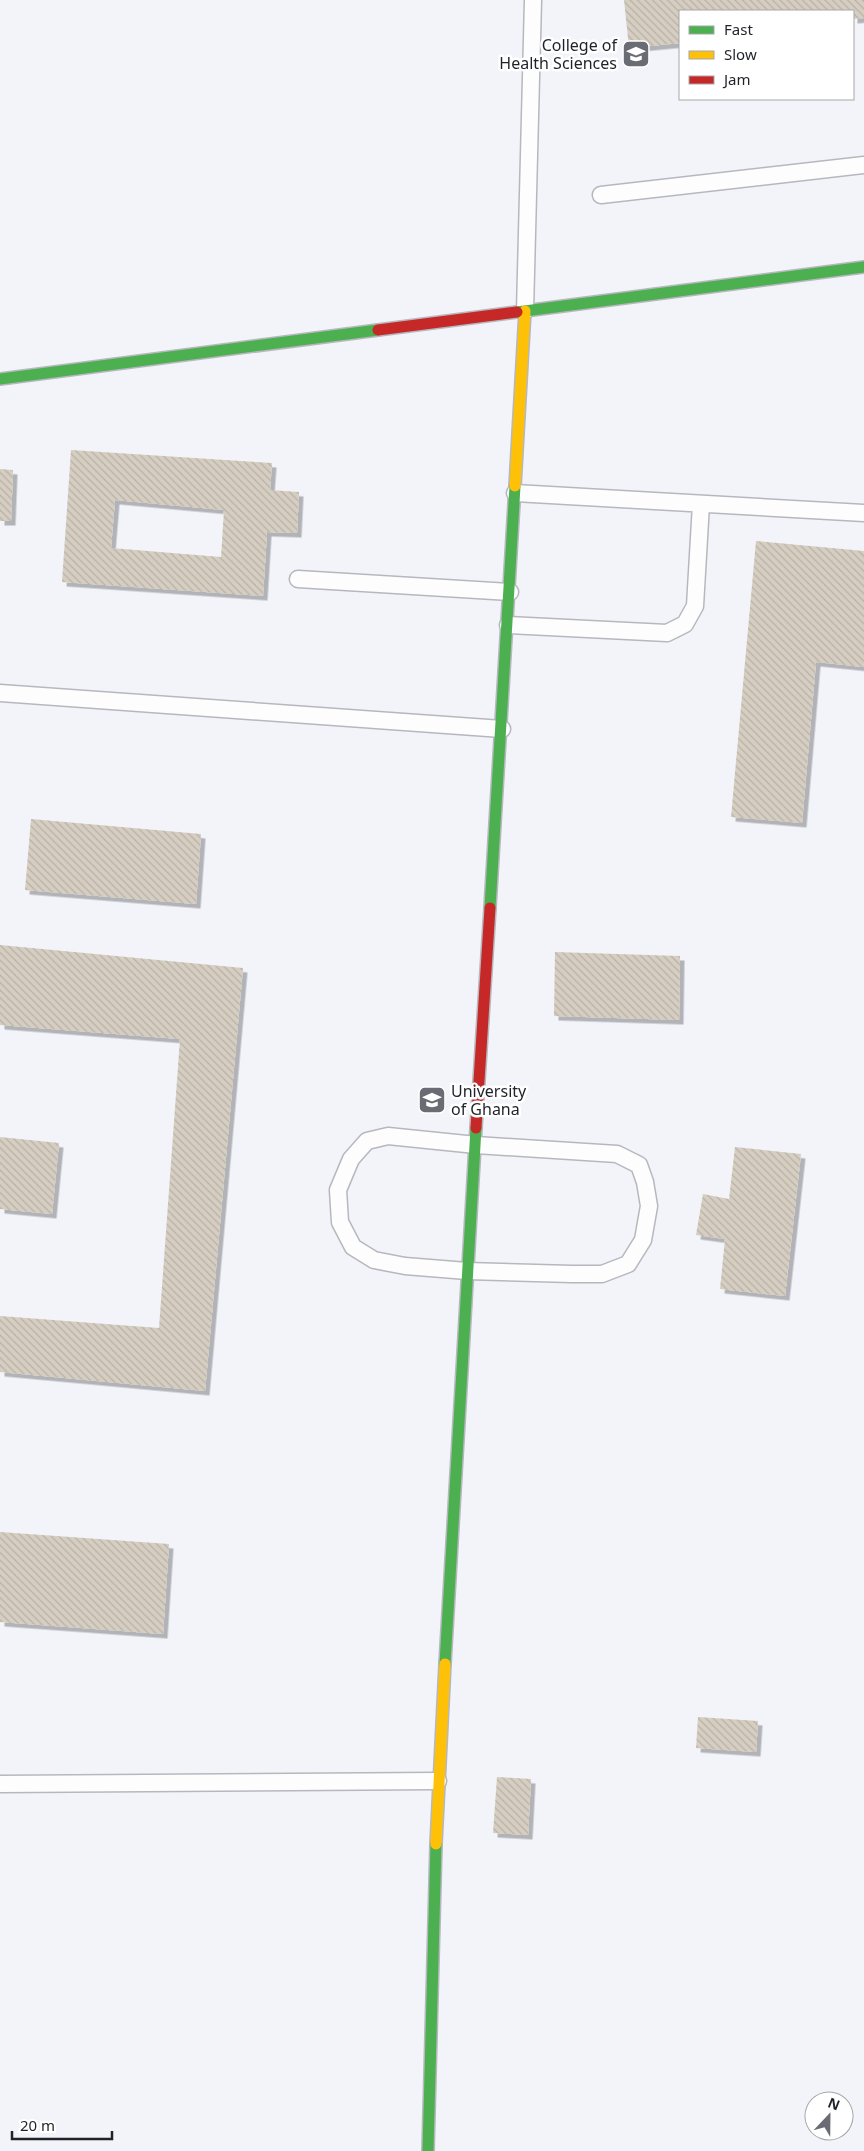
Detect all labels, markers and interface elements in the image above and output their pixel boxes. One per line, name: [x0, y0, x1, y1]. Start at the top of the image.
legend: [679, 10, 854, 100]
text: Fast: [724, 19, 753, 39]
place label: College of Health Sciences: [499, 34, 618, 74]
school or university icon: College of Health Sciences: [621, 39, 651, 69]
text: Slow: [724, 44, 757, 64]
text: Jam: [722, 69, 751, 89]
place label: University of Ghana: [451, 1080, 527, 1120]
school or university icon: University of Ghana: [417, 1085, 447, 1115]
north arrow: [804, 2091, 854, 2141]
text: N: [825, 2093, 843, 2114]
scale bar: [12, 2108, 112, 2140]
text: 20 m: [20, 2115, 55, 2135]

